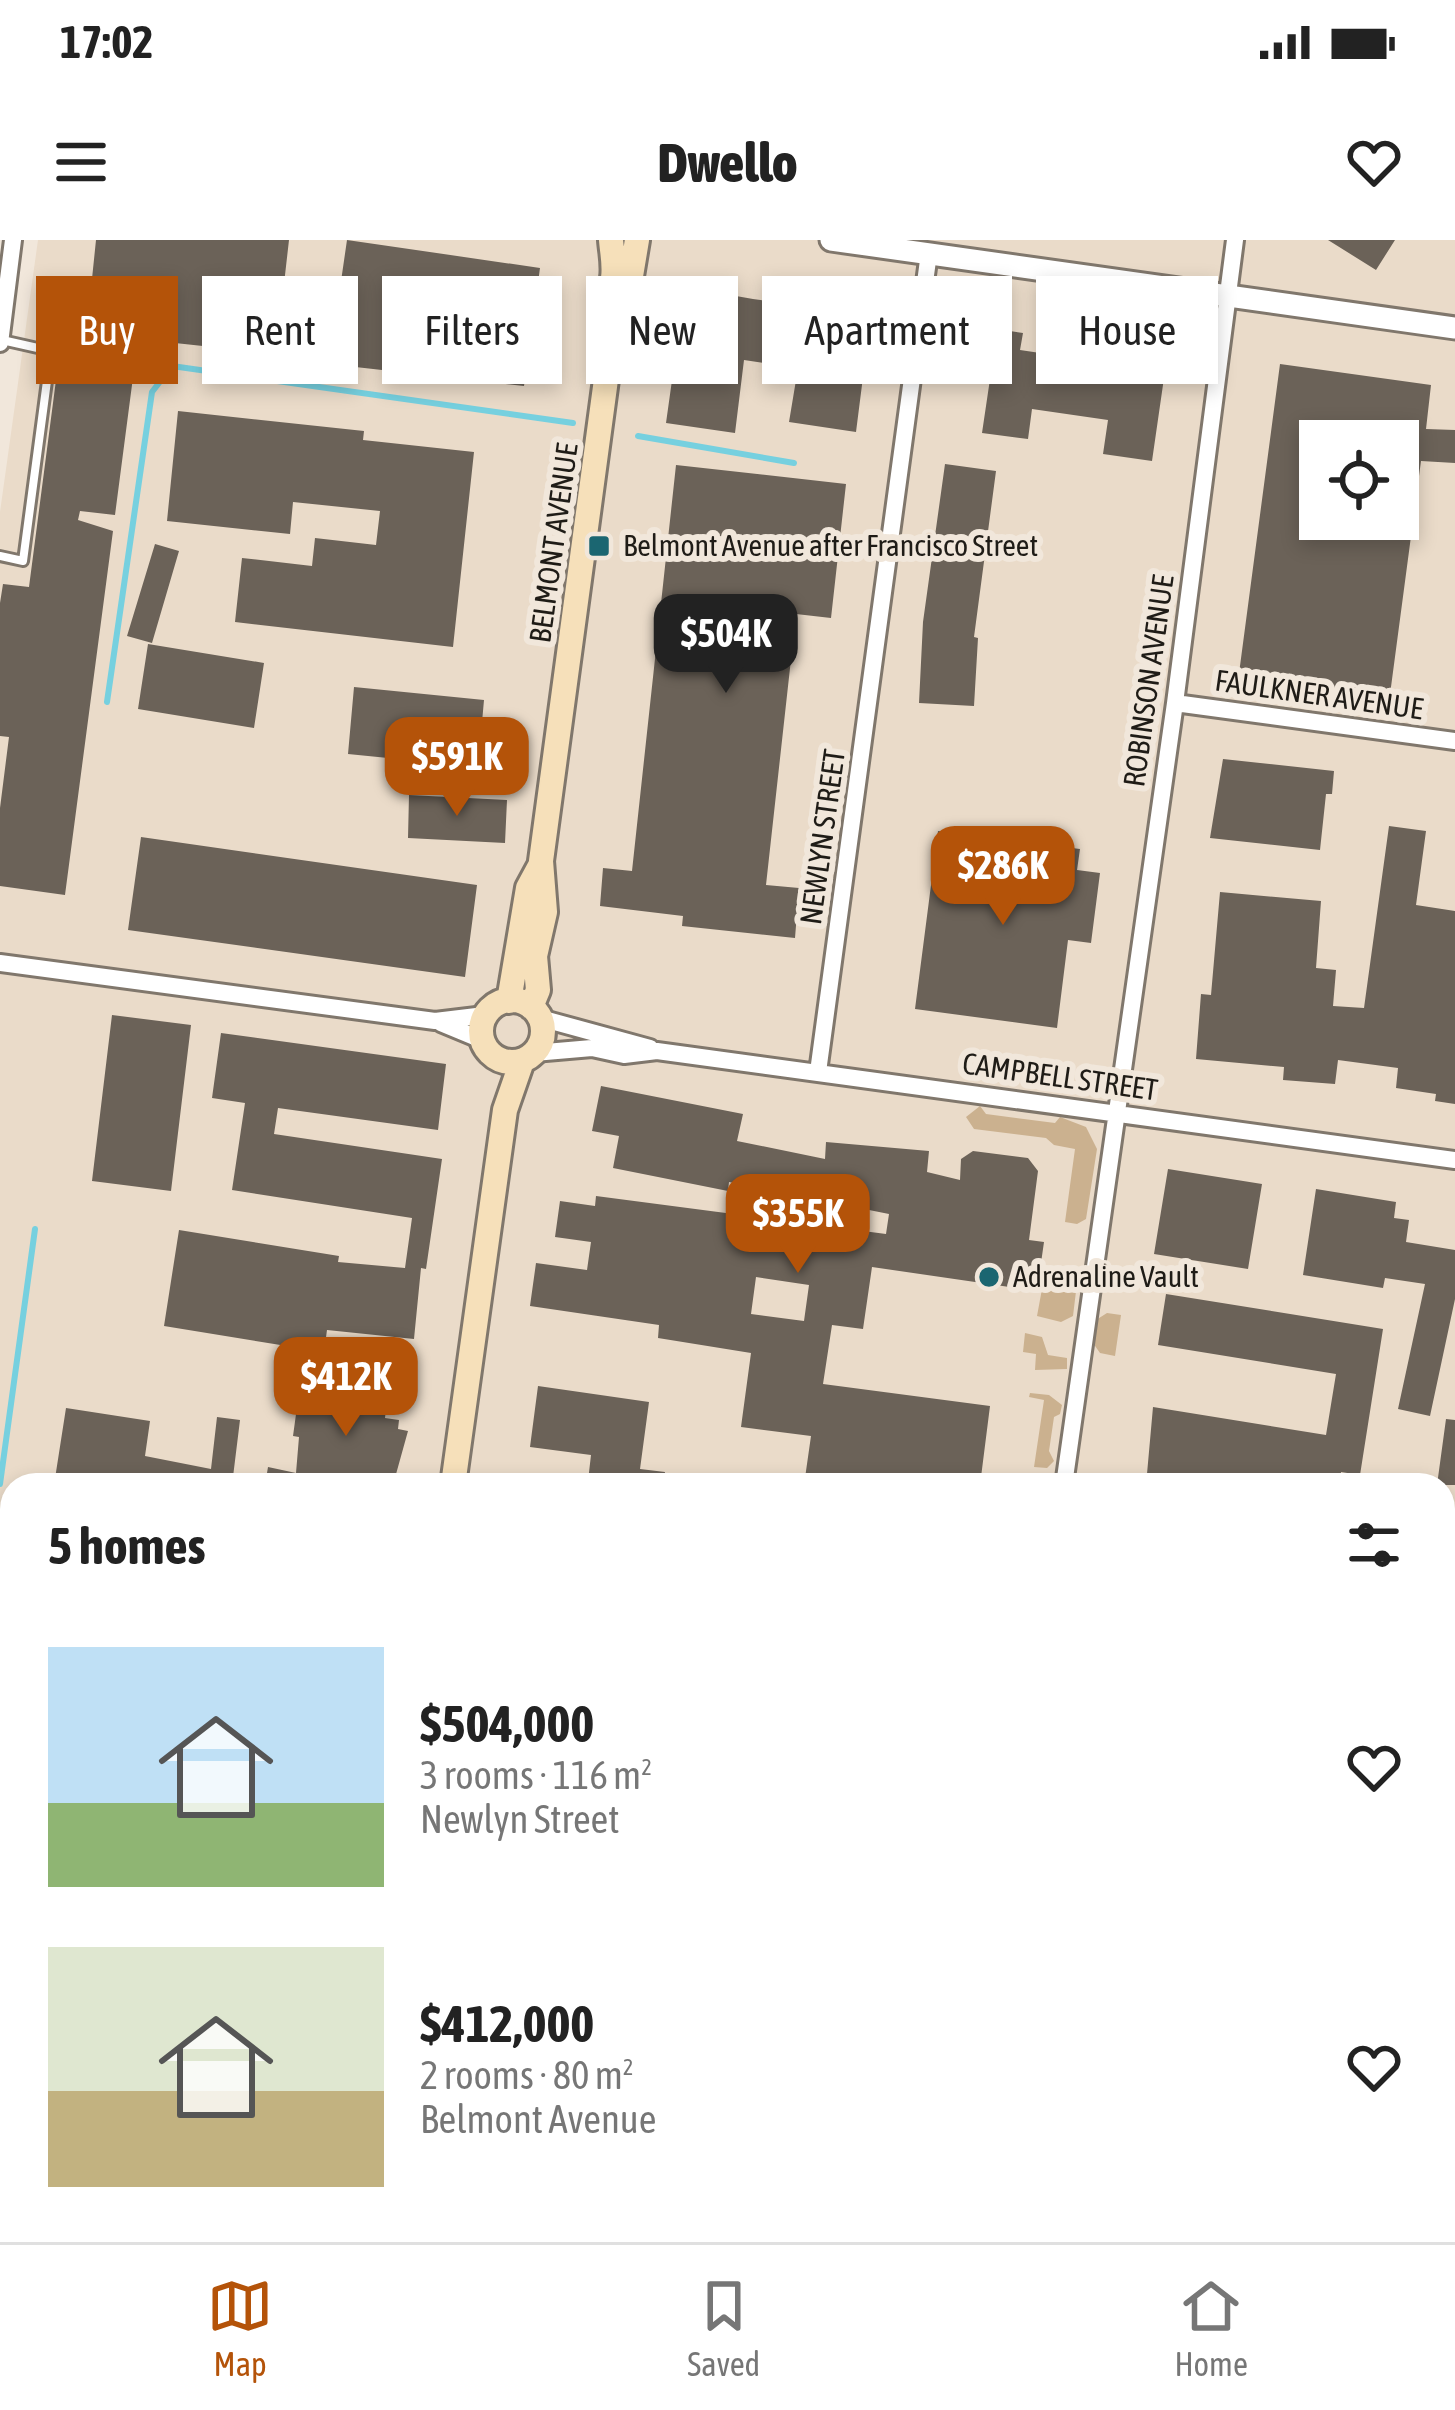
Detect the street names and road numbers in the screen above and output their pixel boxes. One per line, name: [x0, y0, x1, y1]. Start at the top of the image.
street label: BELMONT AVENUE: [522, 441, 584, 645]
street label: ROBINSON AVENUE: [1116, 573, 1180, 789]
street label: FAULKNER AVENUE: [1213, 663, 1425, 725]
street label: NEWLYN STREET: [793, 747, 851, 927]
street label: CAMPBELL STREET: [960, 1045, 1160, 1107]

